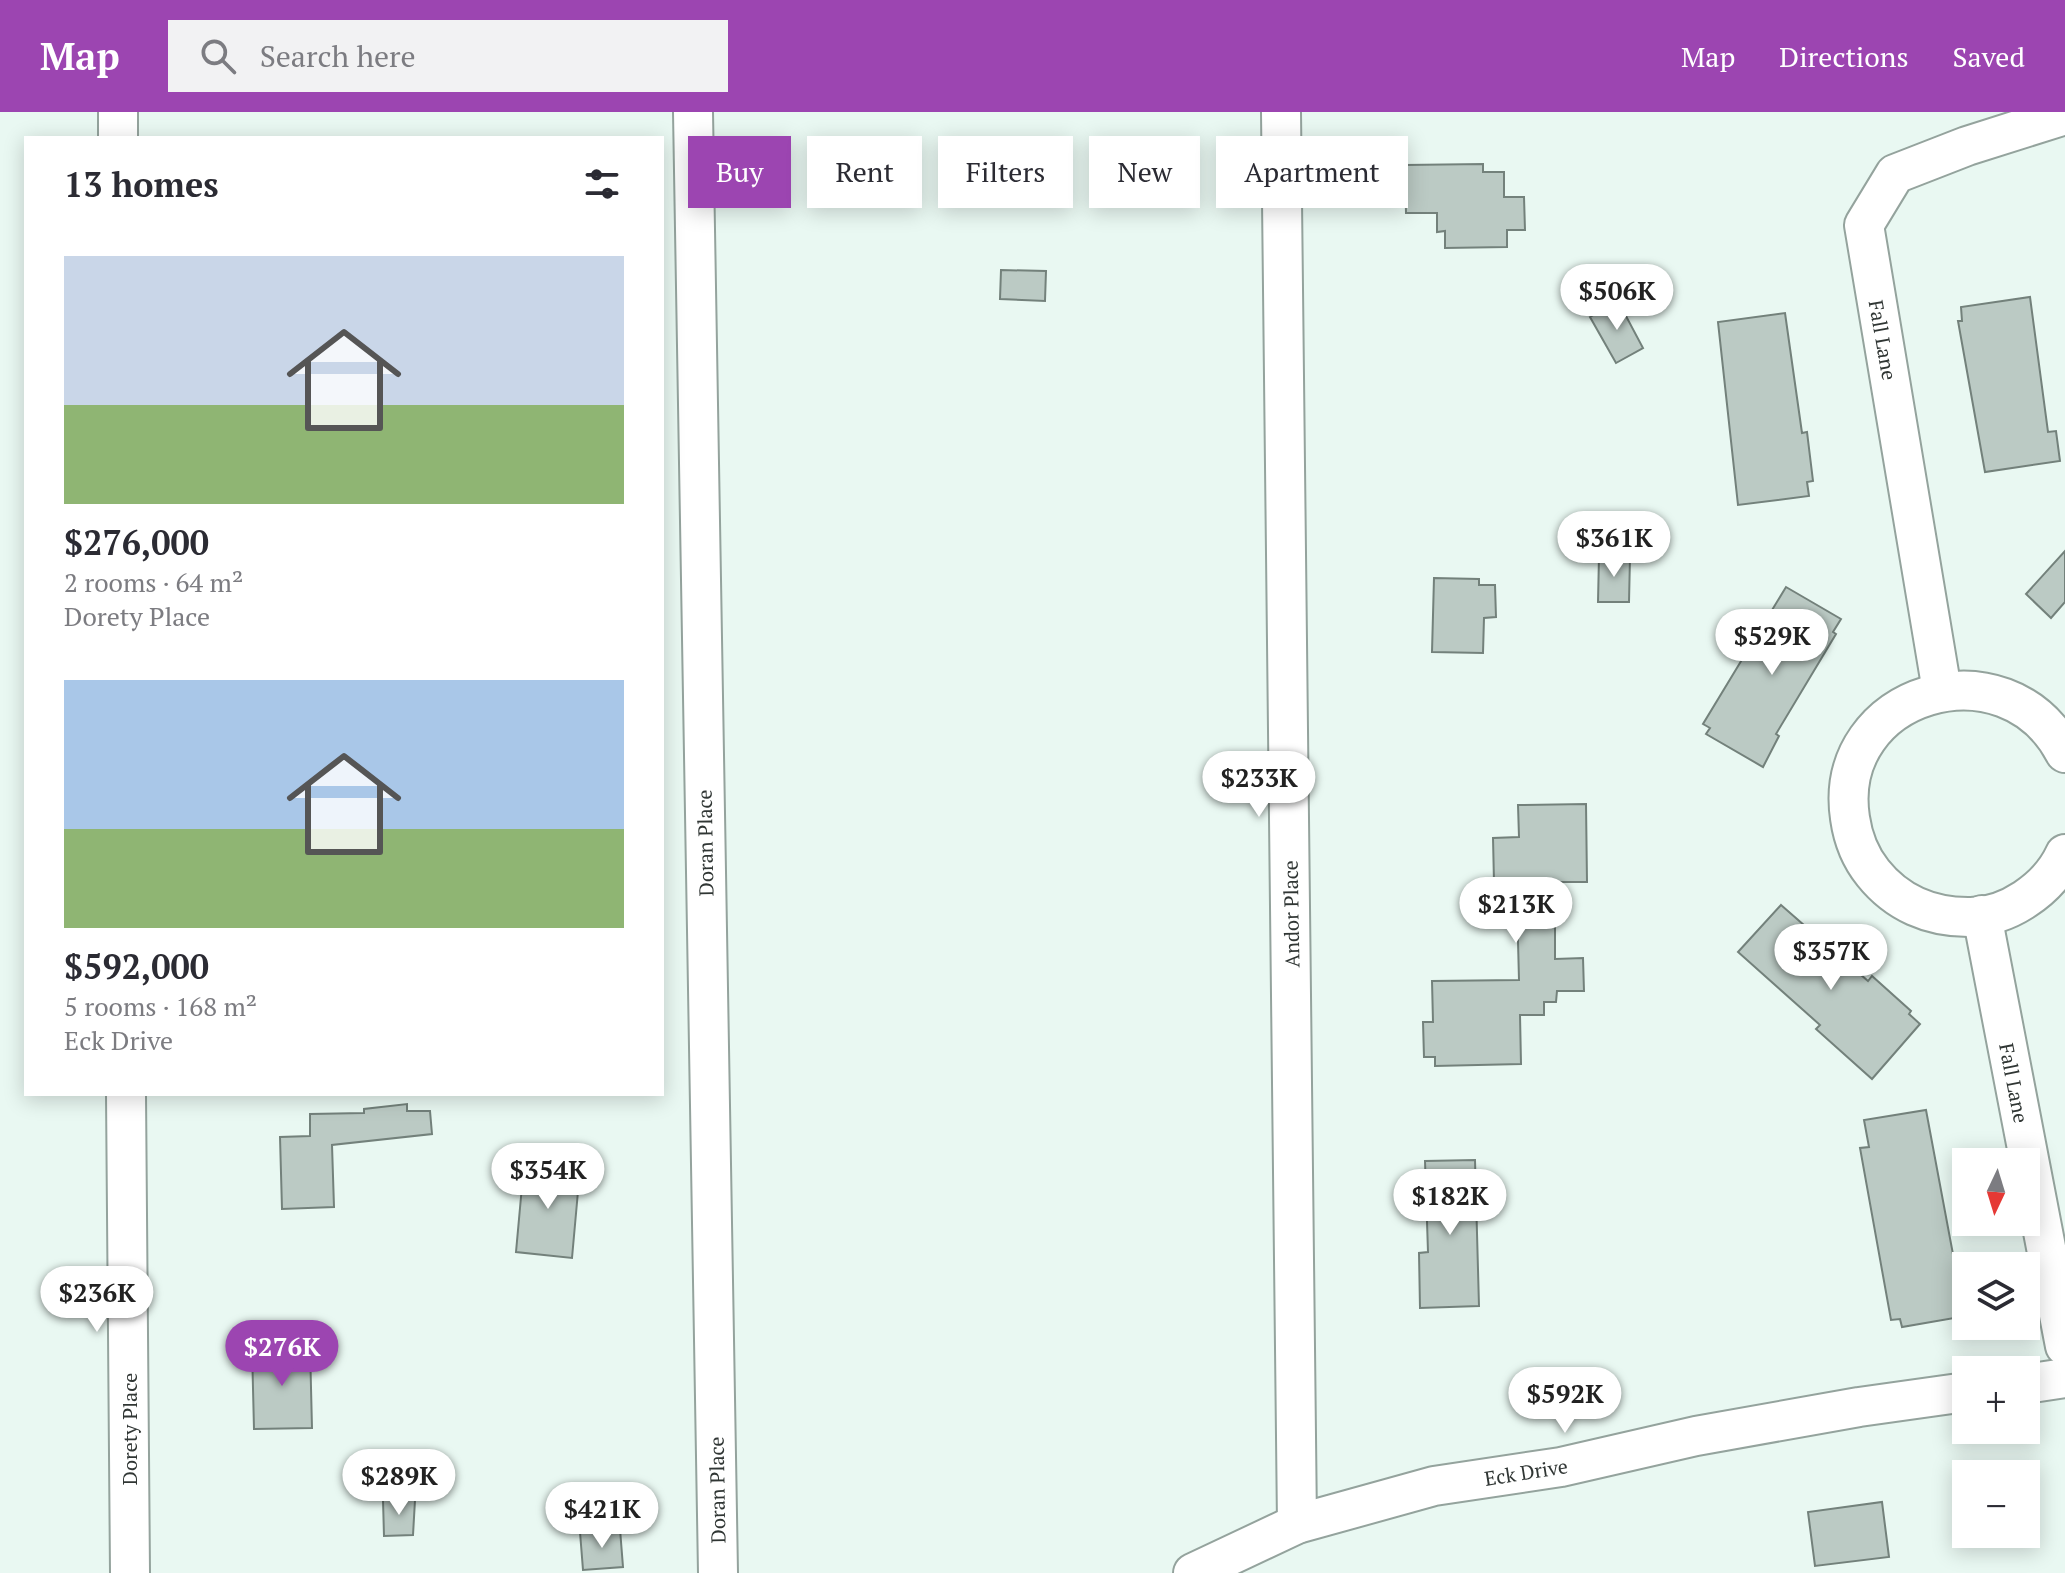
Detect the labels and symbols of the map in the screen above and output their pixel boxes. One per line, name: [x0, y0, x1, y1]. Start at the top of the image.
pin: $506K: [1561, 264, 1673, 332]
street label: Fall Lane: [1863, 298, 1903, 382]
pin: $361K: [1558, 511, 1670, 579]
pin: $529K: [1716, 609, 1828, 677]
pin: $233K: [1203, 751, 1315, 819]
street label: Doran Place: [691, 789, 719, 897]
street label: Andor Place: [1277, 860, 1305, 968]
pin: $213K: [1460, 877, 1572, 945]
pin: $357K: [1775, 924, 1887, 992]
street label: Fall Lane: [1993, 1041, 2035, 1125]
pin: $354K: [492, 1143, 604, 1211]
north arrow: [1952, 1148, 2040, 1236]
pin: $182K: [1394, 1169, 1506, 1237]
pin: $236K: [41, 1266, 153, 1334]
pin: $276K: [226, 1320, 338, 1388]
pin: $592K: [1509, 1367, 1621, 1435]
street label: Dorety Place: [116, 1373, 143, 1485]
street label: Doran Place: [703, 1436, 731, 1544]
pin: $289K: [343, 1449, 455, 1517]
street label: Eck Drive: [1482, 1452, 1570, 1492]
pin: $421K: [546, 1482, 658, 1550]

